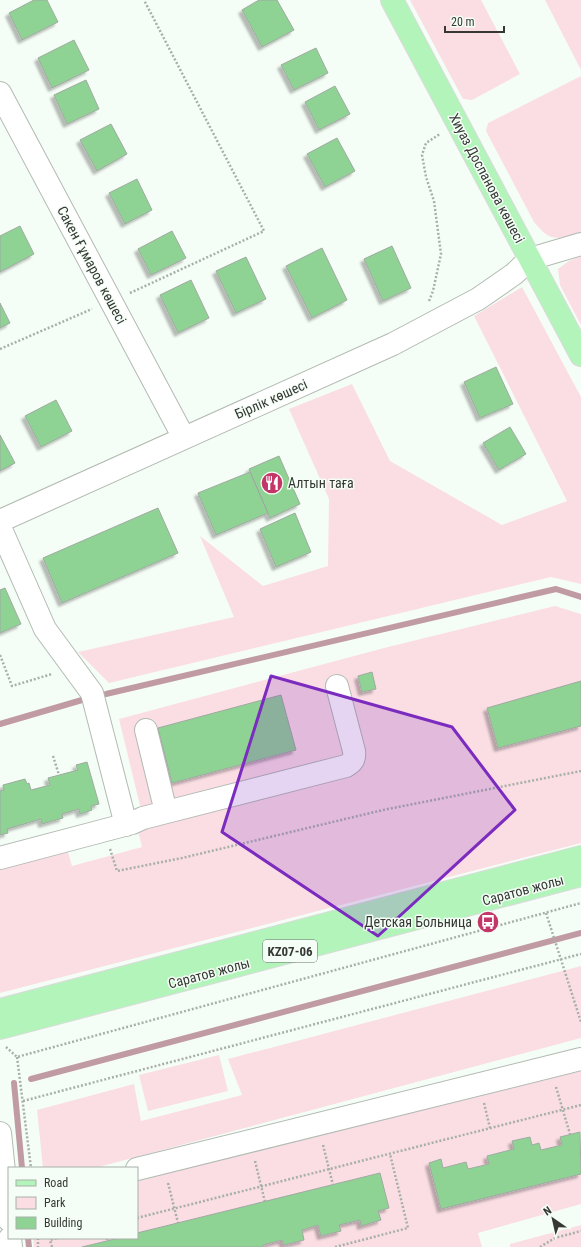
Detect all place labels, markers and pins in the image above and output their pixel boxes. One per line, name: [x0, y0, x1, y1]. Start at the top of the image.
restaurant icon: Алтын таға: [259, 470, 285, 496]
place label: Алтын таға: [288, 475, 354, 491]
bus stop icon: Детская Больница: [475, 909, 501, 935]
place label: Детская Больница: [364, 914, 472, 930]

